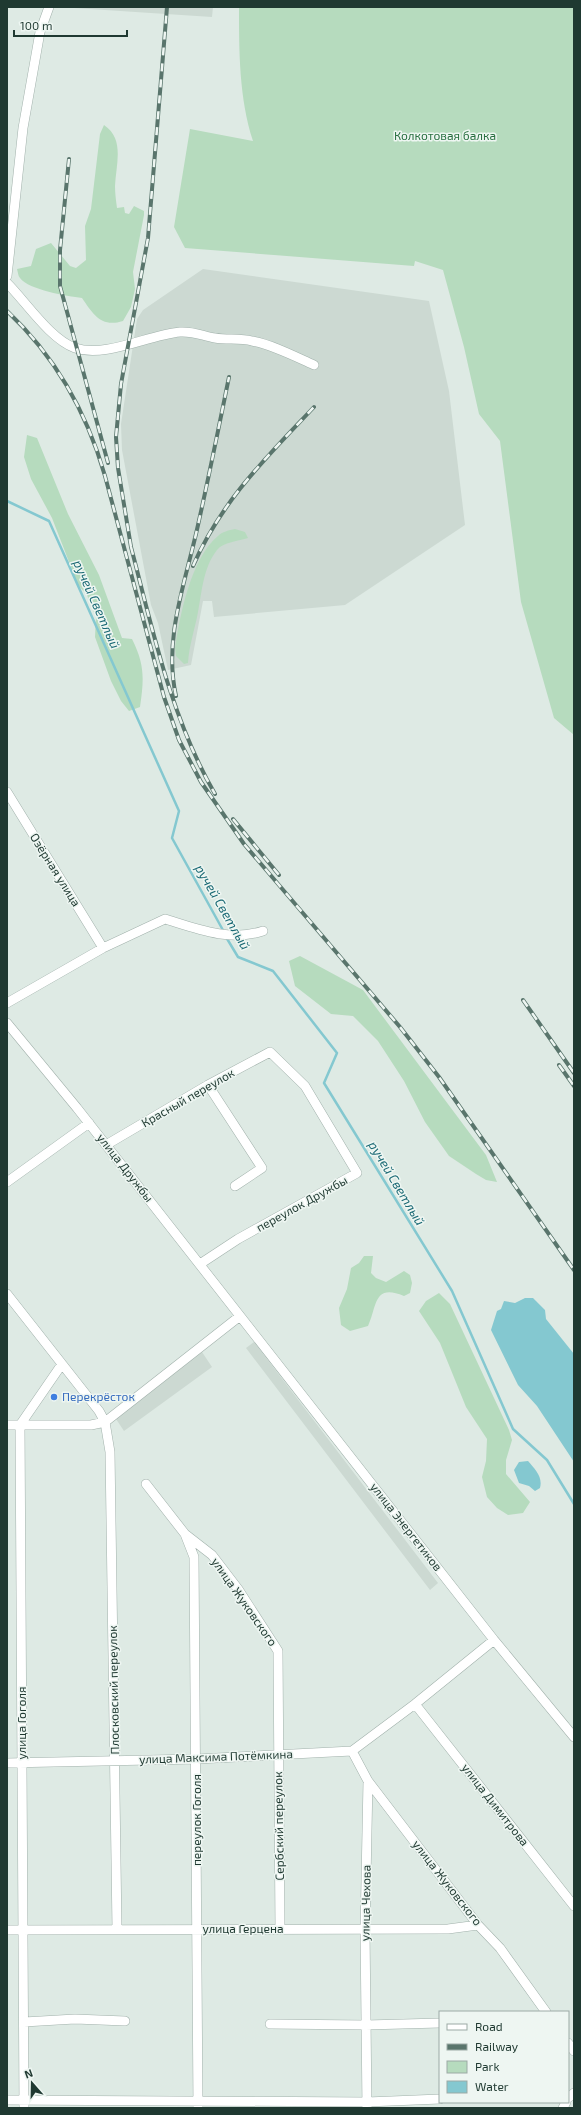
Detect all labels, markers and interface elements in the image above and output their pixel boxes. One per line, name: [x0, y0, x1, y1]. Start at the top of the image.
scale bar: [14, 12, 127, 38]
text: 100 m: [20, 18, 52, 32]
park label: Колкотовая балка: [394, 128, 496, 142]
water label: ручей Светлый: [70, 557, 124, 651]
street label: Озёрная улица: [27, 830, 84, 909]
water label: ручей Светлый: [192, 862, 254, 952]
street label: Красный переулок: [139, 1065, 237, 1130]
street label: улица Дружбы: [94, 1130, 157, 1205]
water label: ручей Светлый: [366, 1138, 428, 1228]
street label: переулок Дружбы: [253, 1172, 350, 1235]
place label: Перекрёсток: [62, 1389, 135, 1403]
marker: Перекрёсток: [49, 1392, 59, 1402]
street label: улица Энергетиков: [367, 1479, 446, 1574]
street label: улица Жуковского: [208, 1555, 281, 1649]
street label: Плосковский переулок: [105, 1625, 122, 1755]
street label: улица Гоголя: [14, 1687, 29, 1759]
street label: улица Максима Потёмкина: [139, 1746, 293, 1767]
street label: улица Димитрова: [459, 1760, 532, 1849]
street label: Сербский переулок: [270, 1771, 287, 1881]
street label: переулок Гоголя: [189, 1774, 204, 1866]
street label: улица Жуковского: [409, 1837, 486, 1929]
street label: улица Чехова: [357, 1865, 374, 1941]
street label: улица Герцена: [202, 1921, 284, 1936]
legend: [439, 2011, 569, 2103]
text: Road: [475, 2019, 503, 2033]
text: Railway: [475, 2039, 519, 2053]
text: Park: [475, 2059, 500, 2073]
north arrow: [12, 2063, 52, 2103]
text: N: [22, 2066, 34, 2081]
text: Water: [475, 2079, 509, 2093]

